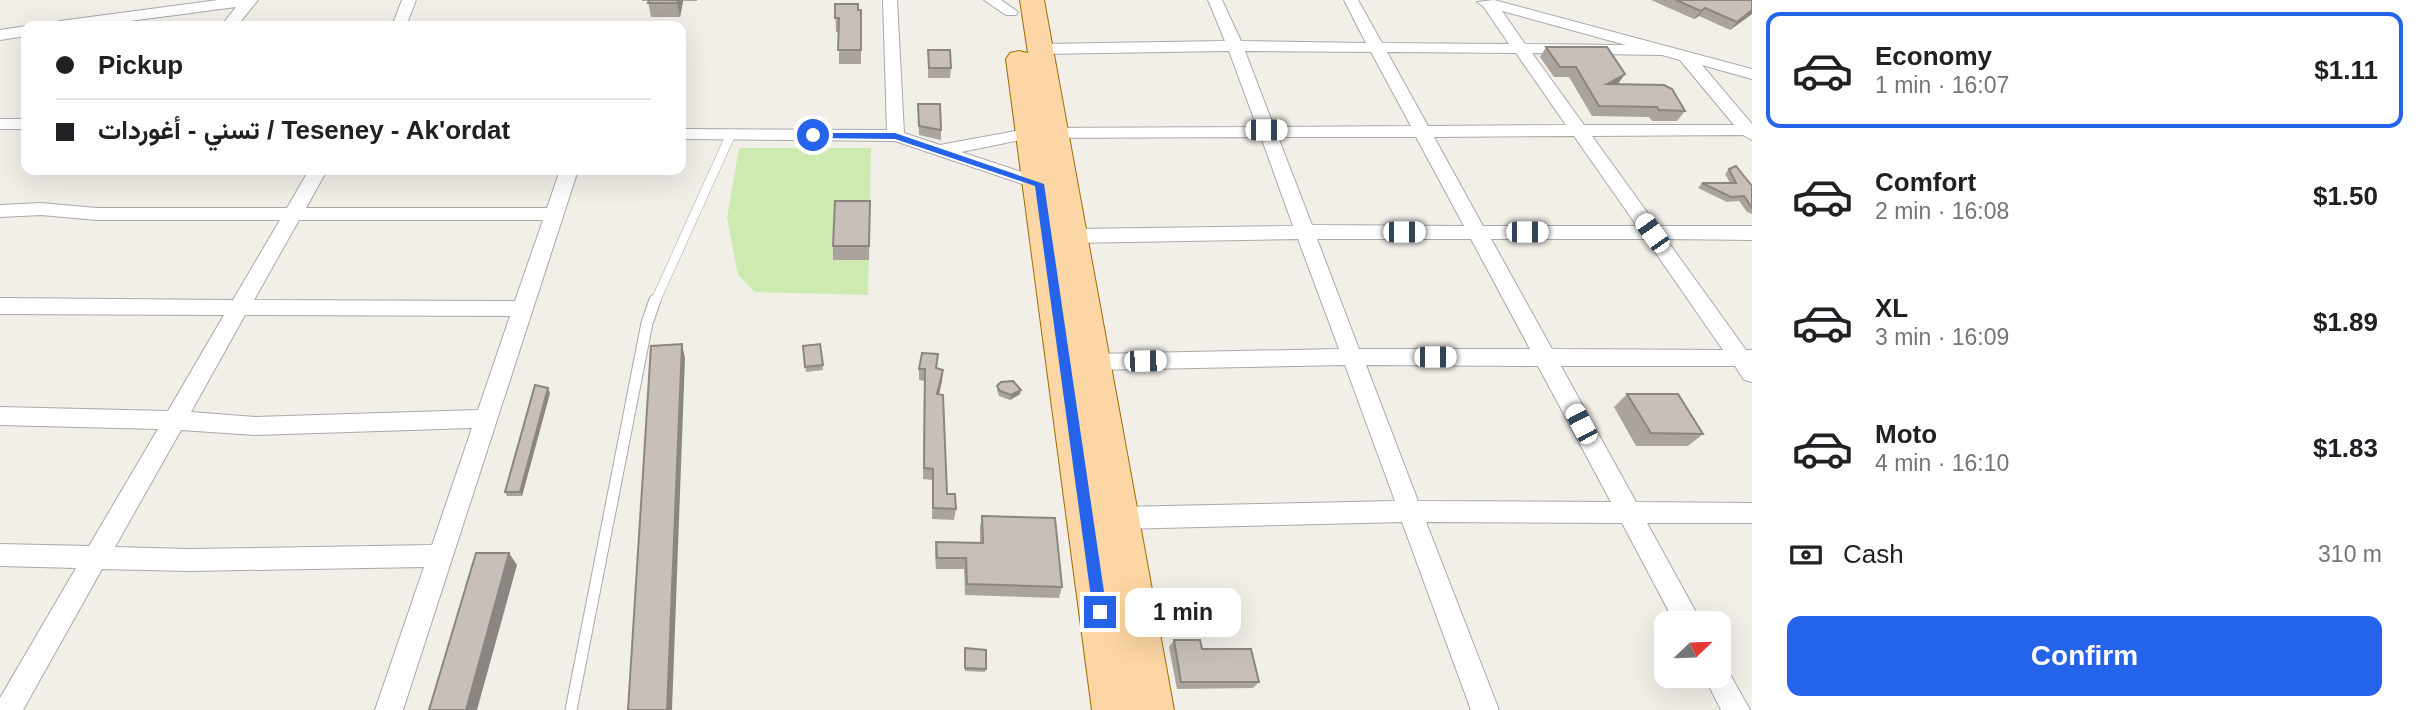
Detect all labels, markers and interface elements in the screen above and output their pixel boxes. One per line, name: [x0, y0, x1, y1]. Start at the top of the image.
icon: car: [1791, 39, 1854, 102]
text: Economy: [1875, 41, 1992, 71]
text: Pickup: [98, 50, 183, 80]
text: $1.11: [2314, 55, 2378, 85]
text: 1 min · 16:07: [1875, 72, 2009, 98]
text: تسني - أغوردات / Teseney - Ak'ordat: [98, 115, 510, 145]
route start: [797, 119, 829, 151]
car: [1246, 120, 1288, 141]
icon: car: [1791, 165, 1854, 228]
text: Comfort: [1875, 167, 1976, 197]
text: $1.50: [2313, 181, 2378, 211]
text: 2 min · 16:08: [1875, 198, 2009, 224]
car: [1632, 210, 1673, 256]
car: [1384, 222, 1426, 243]
car: [1507, 222, 1549, 243]
icon: car: [1791, 291, 1854, 354]
text: XL: [1875, 293, 1908, 323]
text: $1.89: [2313, 307, 2378, 337]
text: 3 min · 16:09: [1875, 324, 2009, 350]
car: [1415, 347, 1457, 368]
car: [1124, 350, 1167, 372]
car: [1562, 401, 1601, 447]
icon: car: [1791, 417, 1854, 480]
text: Moto: [1875, 419, 1937, 449]
text: $1.83: [2313, 433, 2378, 463]
text: 4 min · 16:10: [1875, 450, 2009, 476]
icon: cash: [1787, 536, 1825, 574]
text: Cash: [1843, 539, 1904, 569]
text: 310 m: [2318, 541, 2382, 567]
callout: 1 min: [1124, 588, 1240, 636]
route end: [1084, 596, 1116, 628]
text: 1 min: [1153, 599, 1213, 625]
north arrow: [1654, 611, 1731, 688]
map controls: [1654, 611, 1731, 688]
button: Confirm: [1787, 616, 2382, 696]

